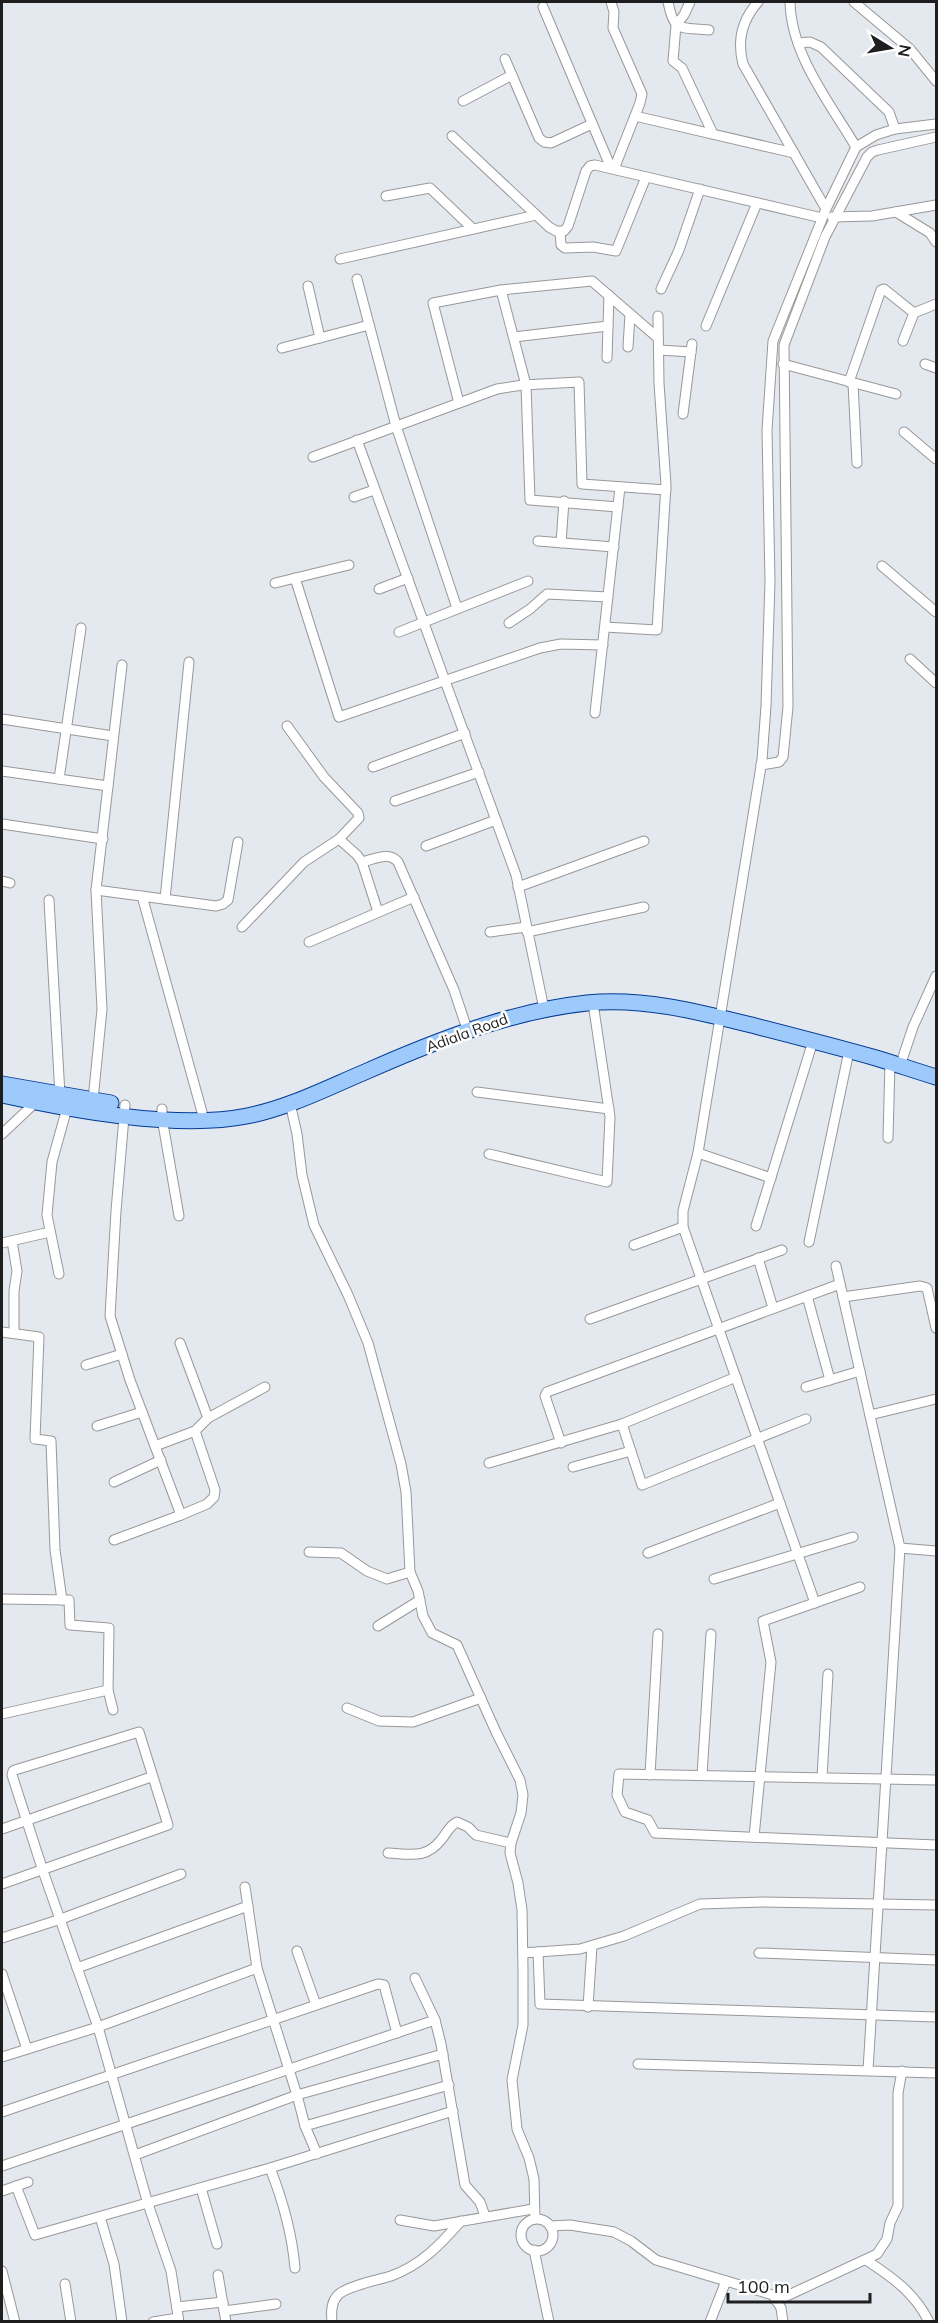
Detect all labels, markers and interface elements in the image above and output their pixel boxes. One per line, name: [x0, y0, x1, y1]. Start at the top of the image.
north arrow: [860, 18, 920, 78]
text: N: [894, 43, 916, 59]
street label: Adiala Road: [423, 1009, 510, 1056]
scale bar: [728, 2266, 870, 2304]
text: 100 m: [737, 2275, 790, 2298]

